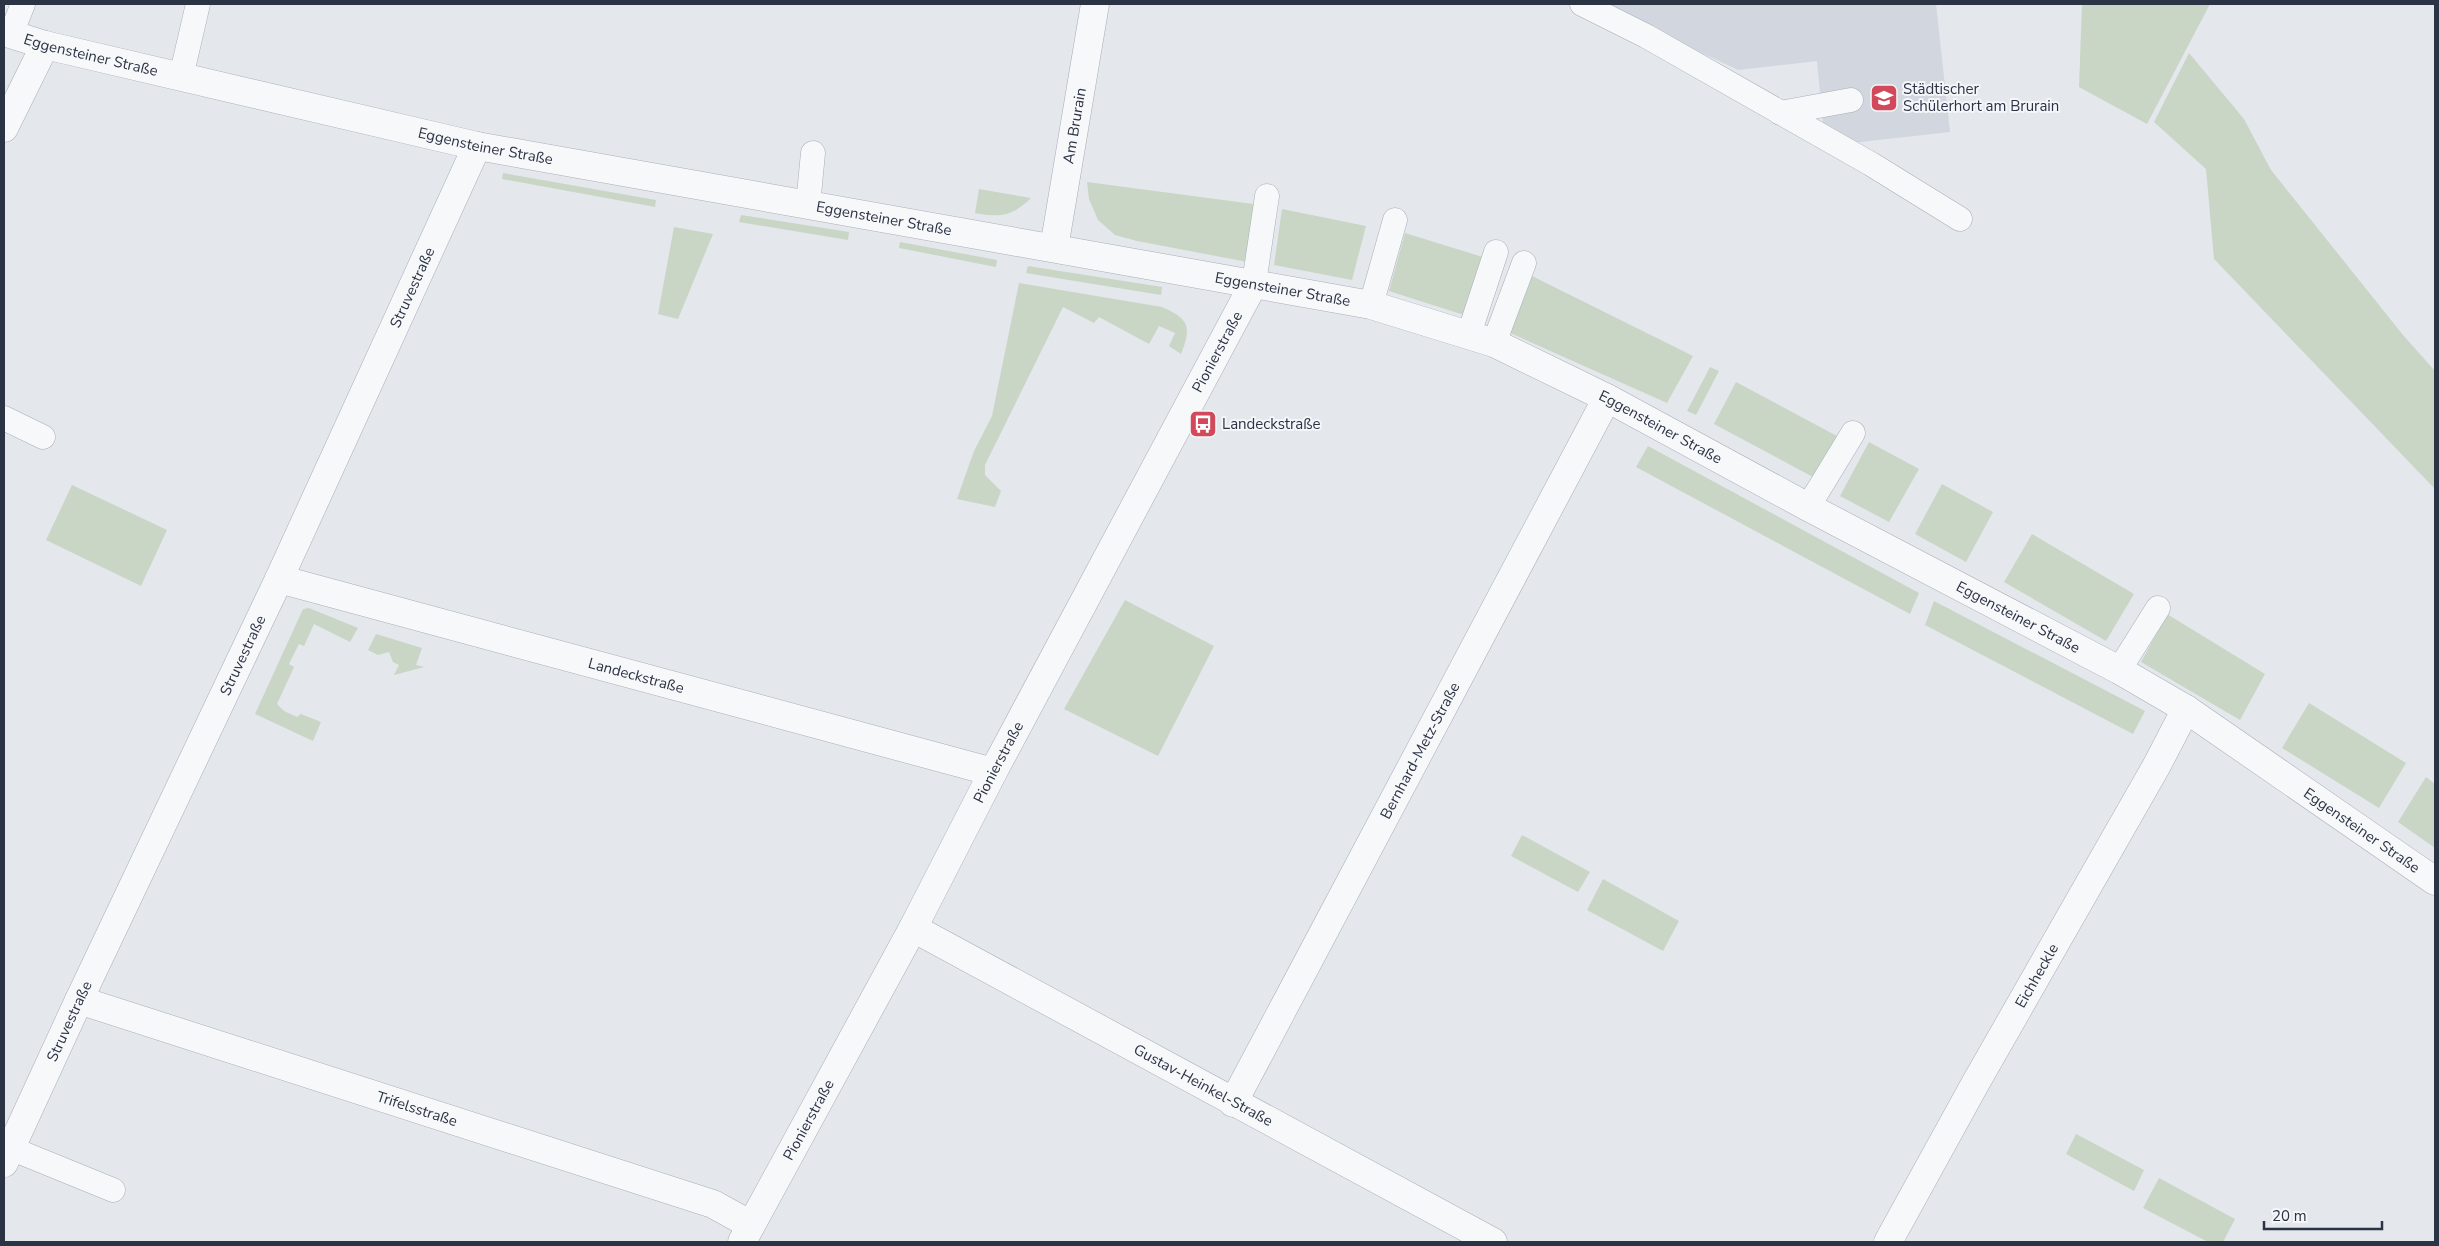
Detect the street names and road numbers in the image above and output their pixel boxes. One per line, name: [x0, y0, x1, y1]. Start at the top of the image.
street label: Eggensteiner Straße: [21, 29, 160, 81]
street label: Am Brurain: [1058, 86, 1091, 165]
street label: Eggensteiner Straße: [416, 123, 555, 169]
street label: Eggensteiner Straße: [815, 197, 953, 240]
street label: Struvestraße: [385, 244, 439, 331]
street label: Eggensteiner Straße: [1213, 267, 1352, 311]
street label: Pionierstraße: [1187, 308, 1247, 396]
street label: Eggensteiner Straße: [1596, 386, 1726, 469]
street label: Eggensteiner Straße: [1953, 576, 2084, 658]
street label: Struvestraße: [215, 612, 270, 699]
street label: Landeckstraße: [586, 653, 686, 698]
street label: Bernhard-Metz-Straße: [1375, 679, 1465, 823]
street label: Pionierstraße: [969, 718, 1028, 806]
street label: Eggensteiner Straße: [2300, 783, 2424, 878]
street label: Eichheckle: [2010, 940, 2063, 1012]
street label: Struvestraße: [42, 978, 97, 1065]
street label: Gustav-Heinkel-Straße: [1130, 1039, 1276, 1131]
street label: Pionierstraße: [778, 1076, 839, 1164]
street label: Trifelsstraße: [374, 1086, 460, 1131]

